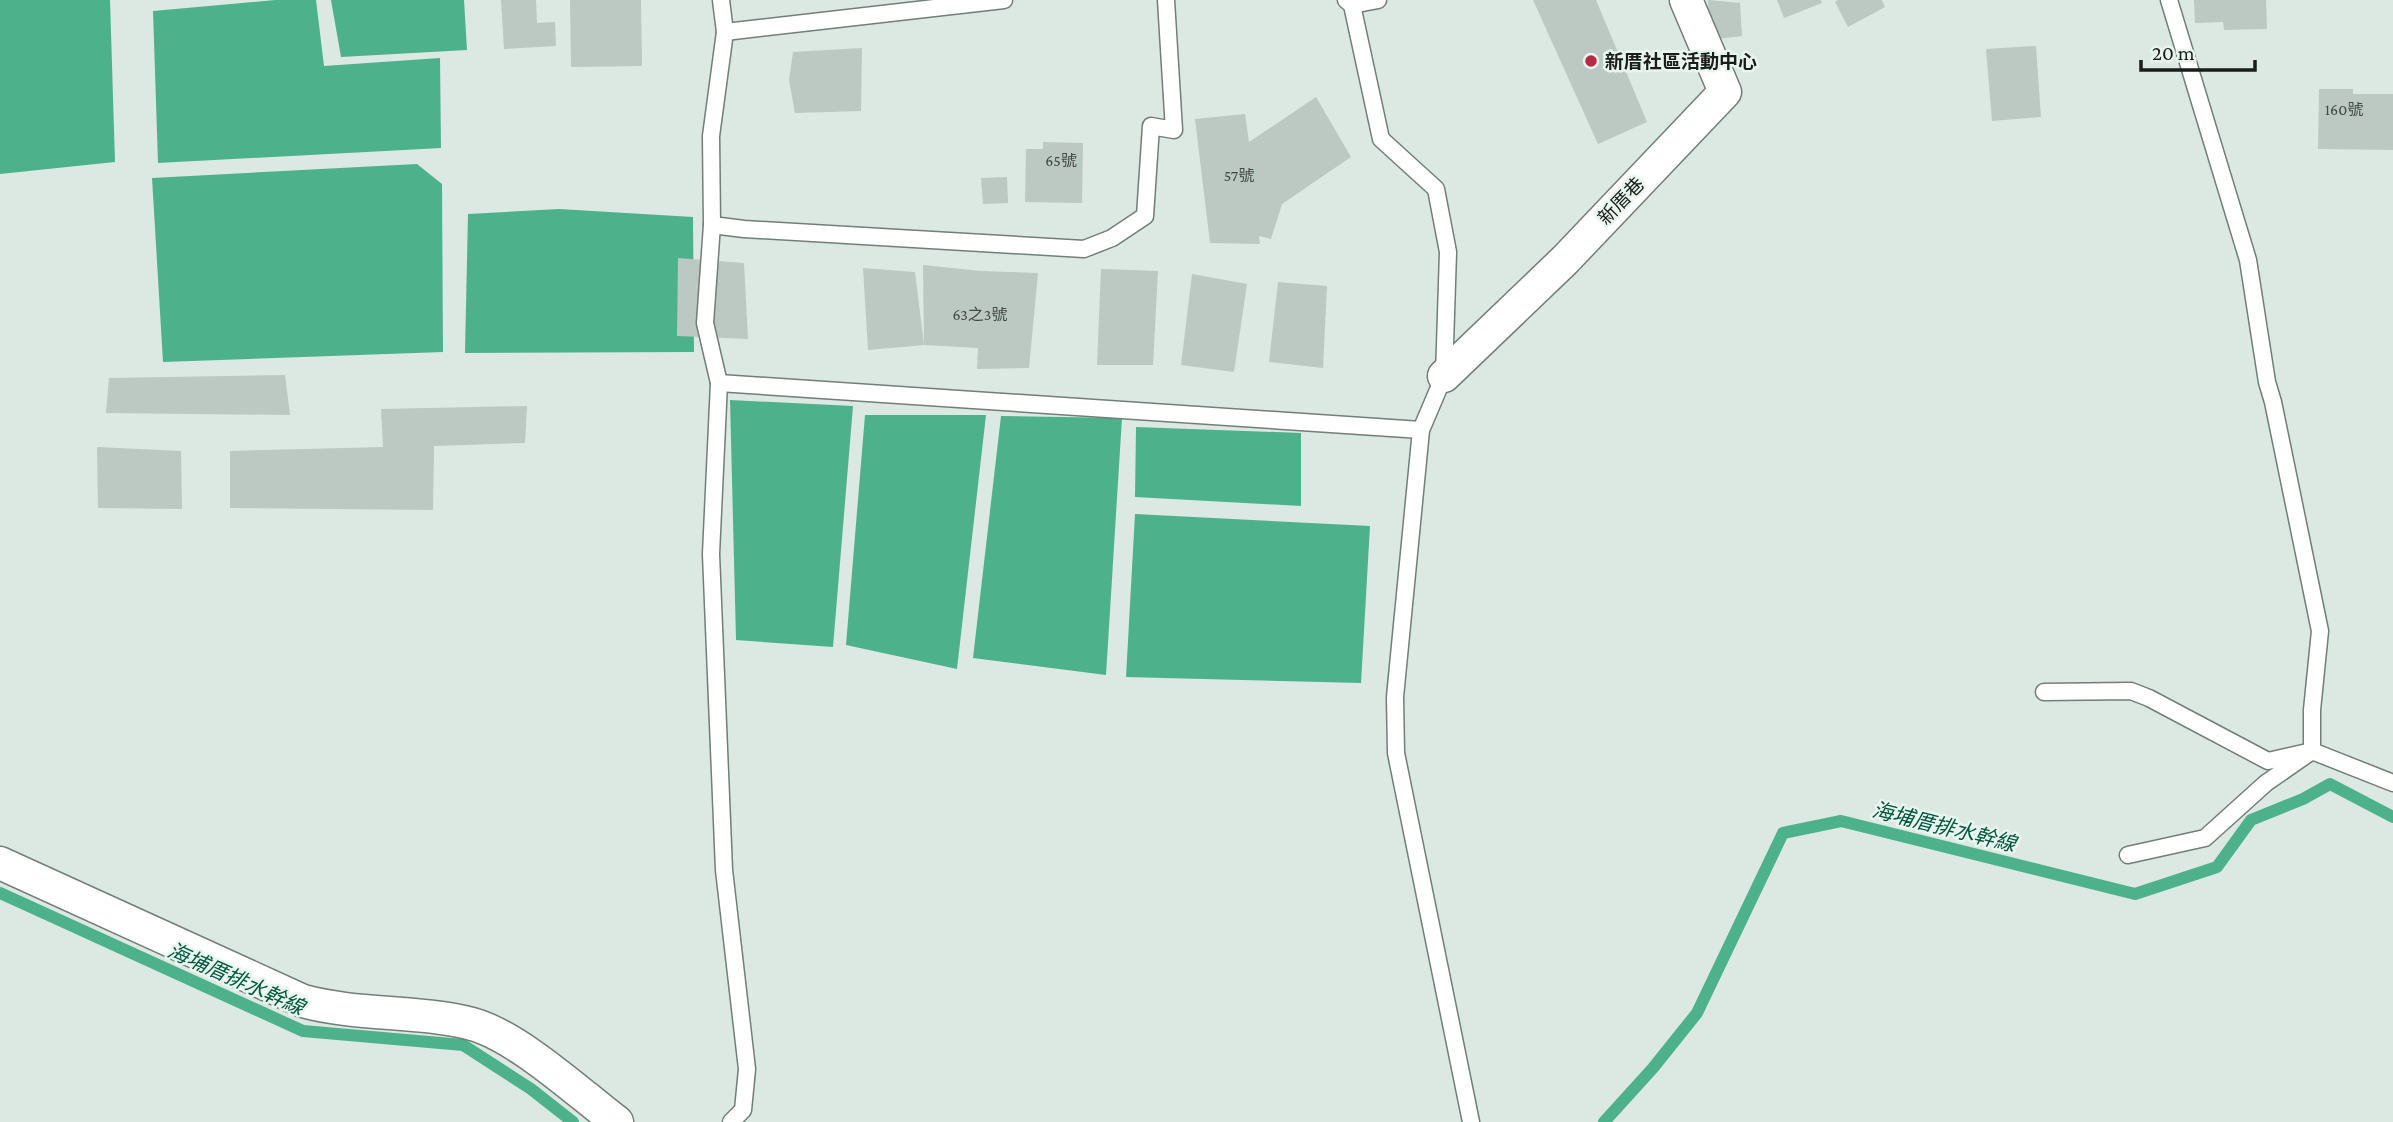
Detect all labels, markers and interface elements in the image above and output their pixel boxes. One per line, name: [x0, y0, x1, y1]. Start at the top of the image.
scale bar: [2141, 28, 2255, 72]
text: 20 m: [2152, 41, 2195, 65]
place label: 新厝社區活動中心: [1605, 51, 1757, 72]
marker: 新厝社區活動中心: [1583, 53, 1599, 69]
house number: 160號: [2325, 101, 2363, 118]
house number: 65號: [1045, 152, 1077, 169]
house number: 57號: [1224, 167, 1254, 184]
street label: 新厝巷: [1594, 173, 1648, 229]
house number: 63之3號: [953, 306, 1007, 323]
water label: 海埔厝排水幹線: [1870, 798, 2020, 857]
water label: 海埔厝排水幹線: [164, 938, 310, 1021]

